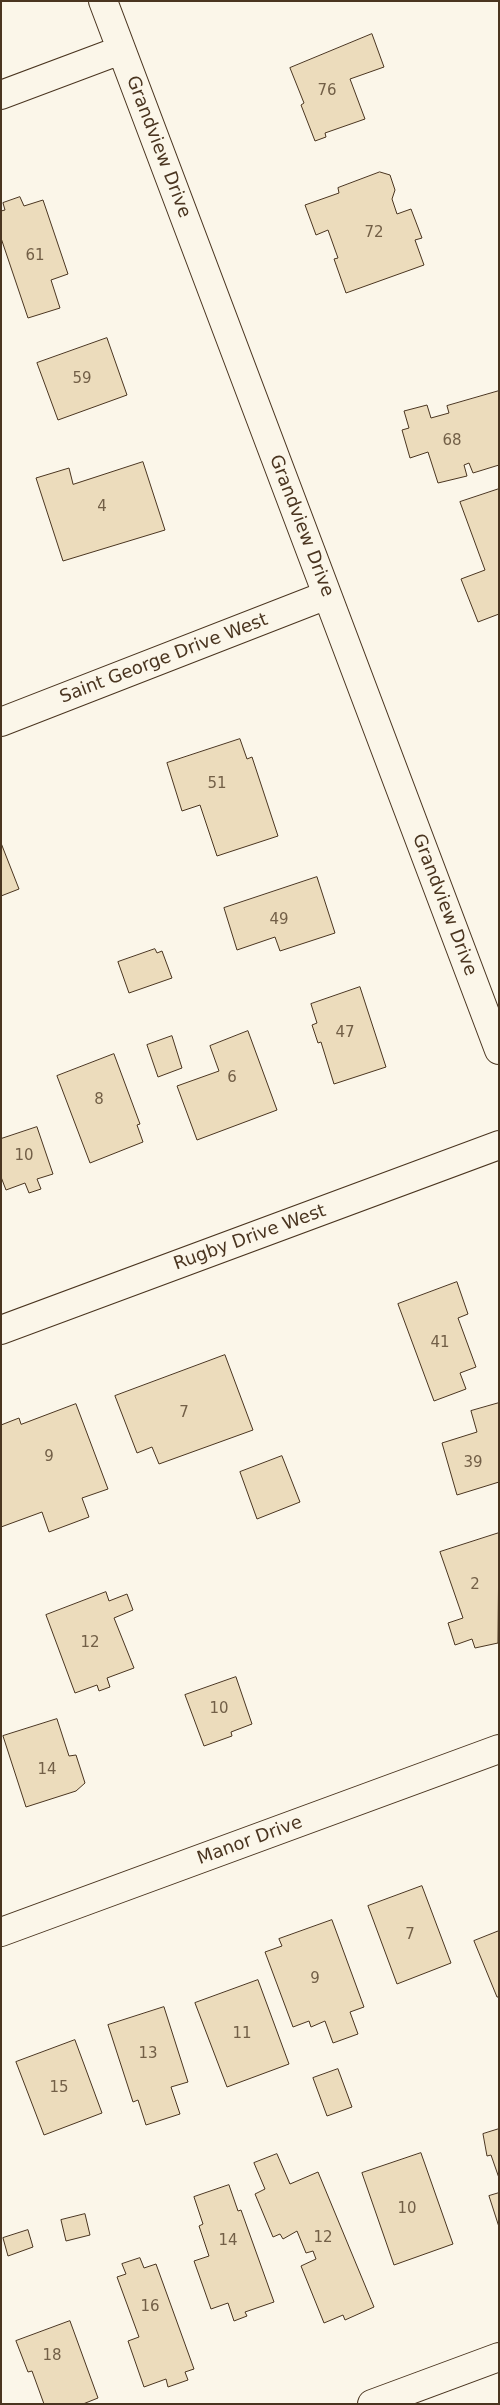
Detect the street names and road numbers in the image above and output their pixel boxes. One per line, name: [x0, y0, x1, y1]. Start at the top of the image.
street label: Grandview Drive: [121, 73, 195, 221]
street label: Grandview Drive: [264, 452, 338, 600]
street label: Saint George Drive West: [57, 609, 271, 709]
street label: Grandview Drive: [407, 831, 481, 979]
street label: Rugby Drive West: [171, 1200, 329, 1276]
street label: Manor Drive: [195, 1812, 305, 1870]

